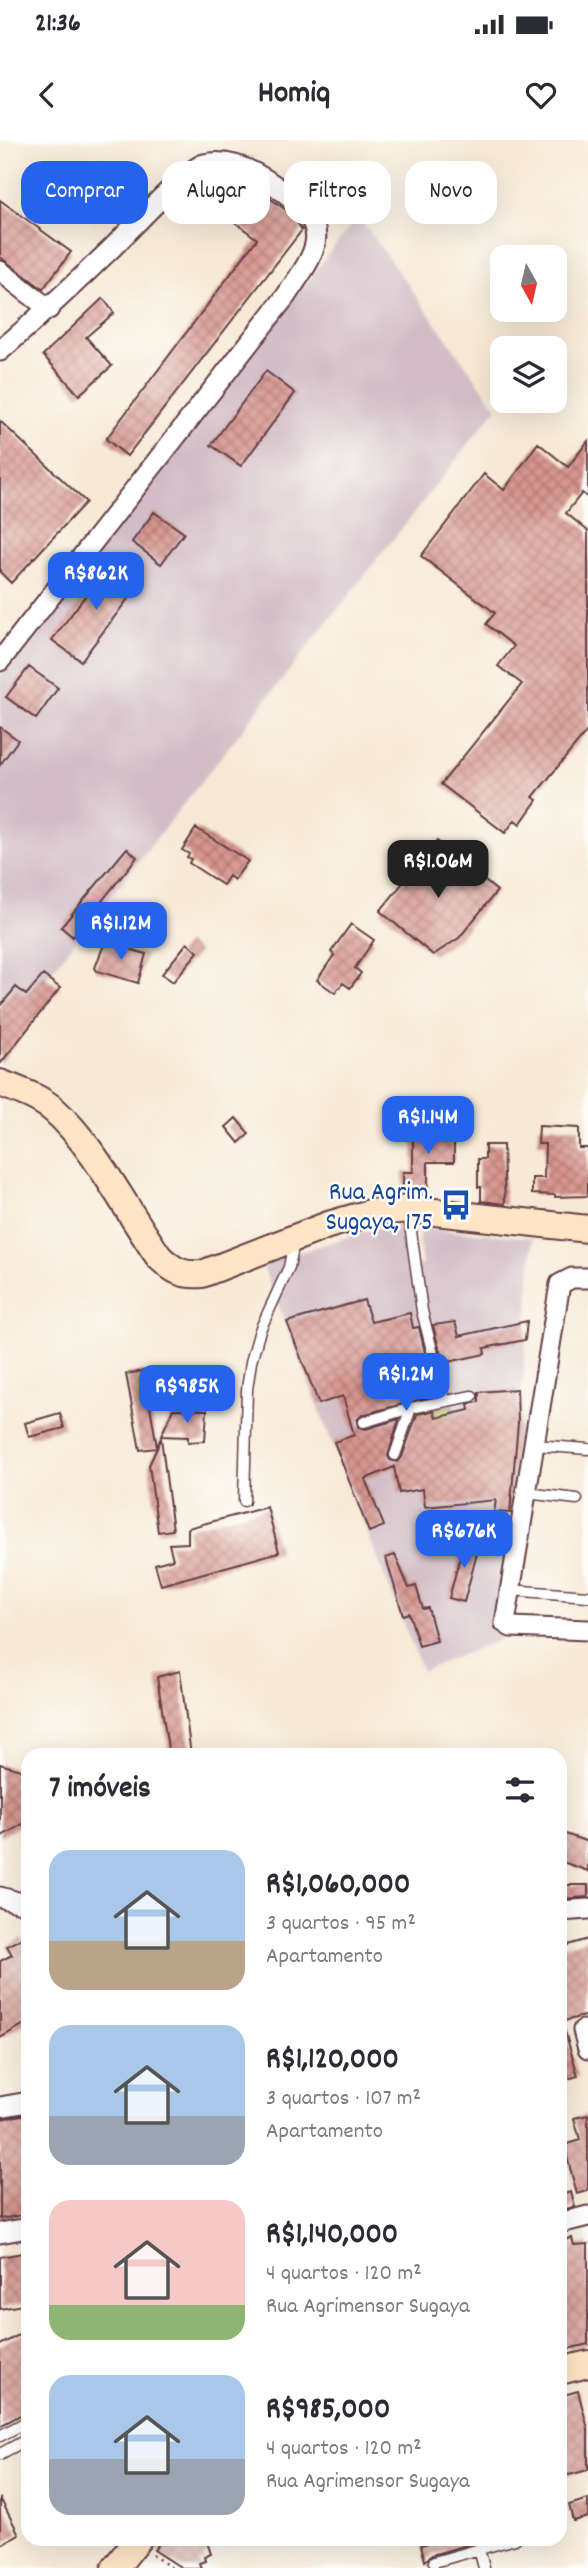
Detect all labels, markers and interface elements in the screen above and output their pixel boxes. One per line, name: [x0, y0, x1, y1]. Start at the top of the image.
text: 21:36: [35, 6, 81, 43]
text: Homiq: [258, 72, 330, 118]
icon: back: [28, 76, 66, 114]
icon: heart: [522, 76, 560, 114]
chip: Comprar: [21, 161, 148, 224]
chip: Alugar: [162, 161, 270, 224]
chip: Filtros: [284, 161, 391, 224]
chip: Novo: [405, 161, 497, 224]
north arrow: [490, 245, 567, 322]
map controls: [490, 245, 567, 413]
button: layers: [490, 336, 567, 413]
pin: R$862K: [39, 552, 153, 612]
text: R$862K: [64, 558, 128, 591]
pin: R$1.06M: [373, 840, 503, 900]
text: R$1.06M: [404, 846, 473, 879]
pin: R$1.12M: [56, 902, 186, 962]
text: R$1.12M: [91, 908, 151, 941]
pin: R$1.14M: [363, 1096, 493, 1156]
text: R$1.14M: [398, 1102, 458, 1135]
place label: Rua Agrim. Sugaya, 175: [325, 1175, 433, 1242]
bus stop icon: Rua Agrim. Sugaya, 175: [439, 1188, 473, 1222]
pin: R$1.2M: [349, 1354, 463, 1413]
text: R$1.2M: [378, 1359, 434, 1392]
pin: R$985K: [130, 1366, 244, 1425]
text: R$985K: [155, 1371, 219, 1404]
pin: R$676K: [407, 1510, 521, 1570]
text: R$676K: [432, 1516, 496, 1549]
text: 7 imóveis: [49, 1769, 151, 1812]
icon: filters: [501, 1771, 539, 1809]
text: R$1,060,000: [266, 1865, 410, 1908]
icon: home: [105, 1878, 189, 1962]
text: 3 quartos · 95 m²: [266, 1908, 416, 1941]
text: Apartamento: [266, 1941, 383, 1974]
text: R$1,120,000: [266, 2040, 399, 2083]
icon: home: [105, 2053, 189, 2137]
text: 3 quartos · 107 m²: [266, 2083, 421, 2116]
text: Apartamento: [266, 2116, 383, 2149]
text: R$1,140,000: [266, 2215, 398, 2258]
icon: home: [105, 2228, 189, 2312]
text: 4 quartos · 120 m²: [266, 2258, 422, 2291]
text: Rua Agrimensor Sugaya: [266, 2291, 470, 2324]
text: R$985,000: [266, 2390, 390, 2433]
icon: home: [105, 2403, 189, 2487]
text: 4 quartos · 120 m²: [266, 2433, 422, 2466]
text: Rua Agrimensor Sugaya: [266, 2466, 470, 2499]

